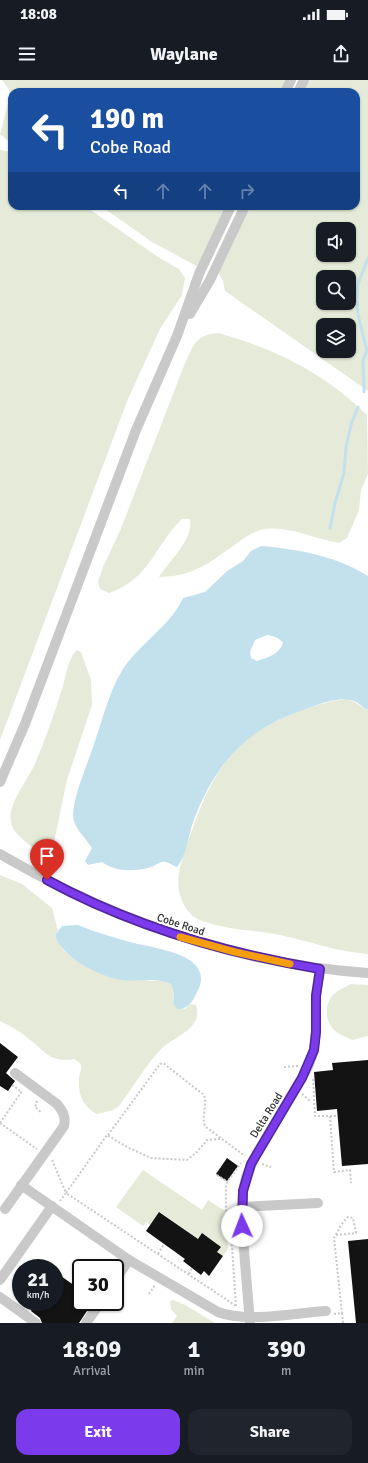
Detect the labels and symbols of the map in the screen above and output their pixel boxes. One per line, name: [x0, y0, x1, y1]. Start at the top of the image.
pin: [30, 839, 64, 880]
street label: Cobe Road: [155, 911, 207, 938]
street label: Delta Road: [247, 1090, 286, 1140]
position arrow: [221, 1205, 263, 1247]
speed limit sign: 30: [72, 1259, 124, 1311]

